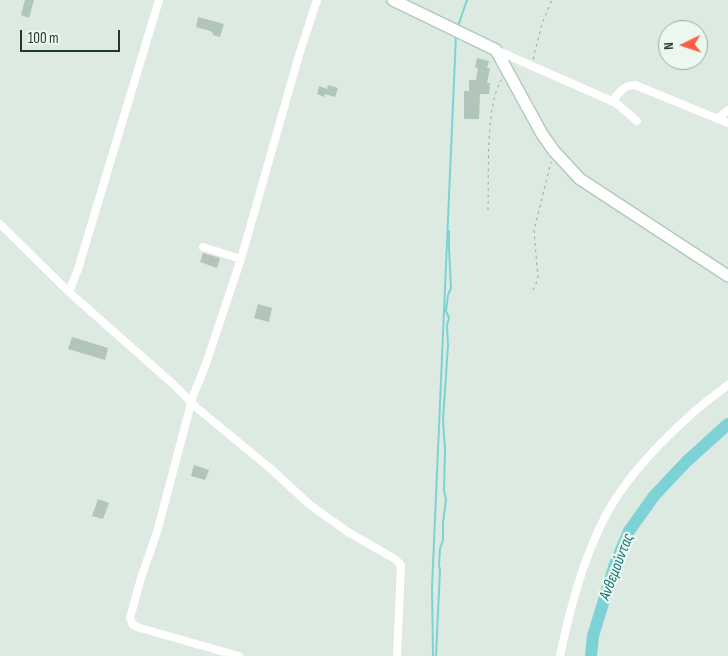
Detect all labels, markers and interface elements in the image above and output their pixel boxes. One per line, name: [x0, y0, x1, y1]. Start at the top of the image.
scale bar: [22, 20, 122, 52]
north arrow: [658, 20, 708, 70]
text: 100 m: [28, 29, 59, 48]
text: N: [660, 42, 677, 50]
water label: Ανθεμούντας: [596, 531, 638, 603]

